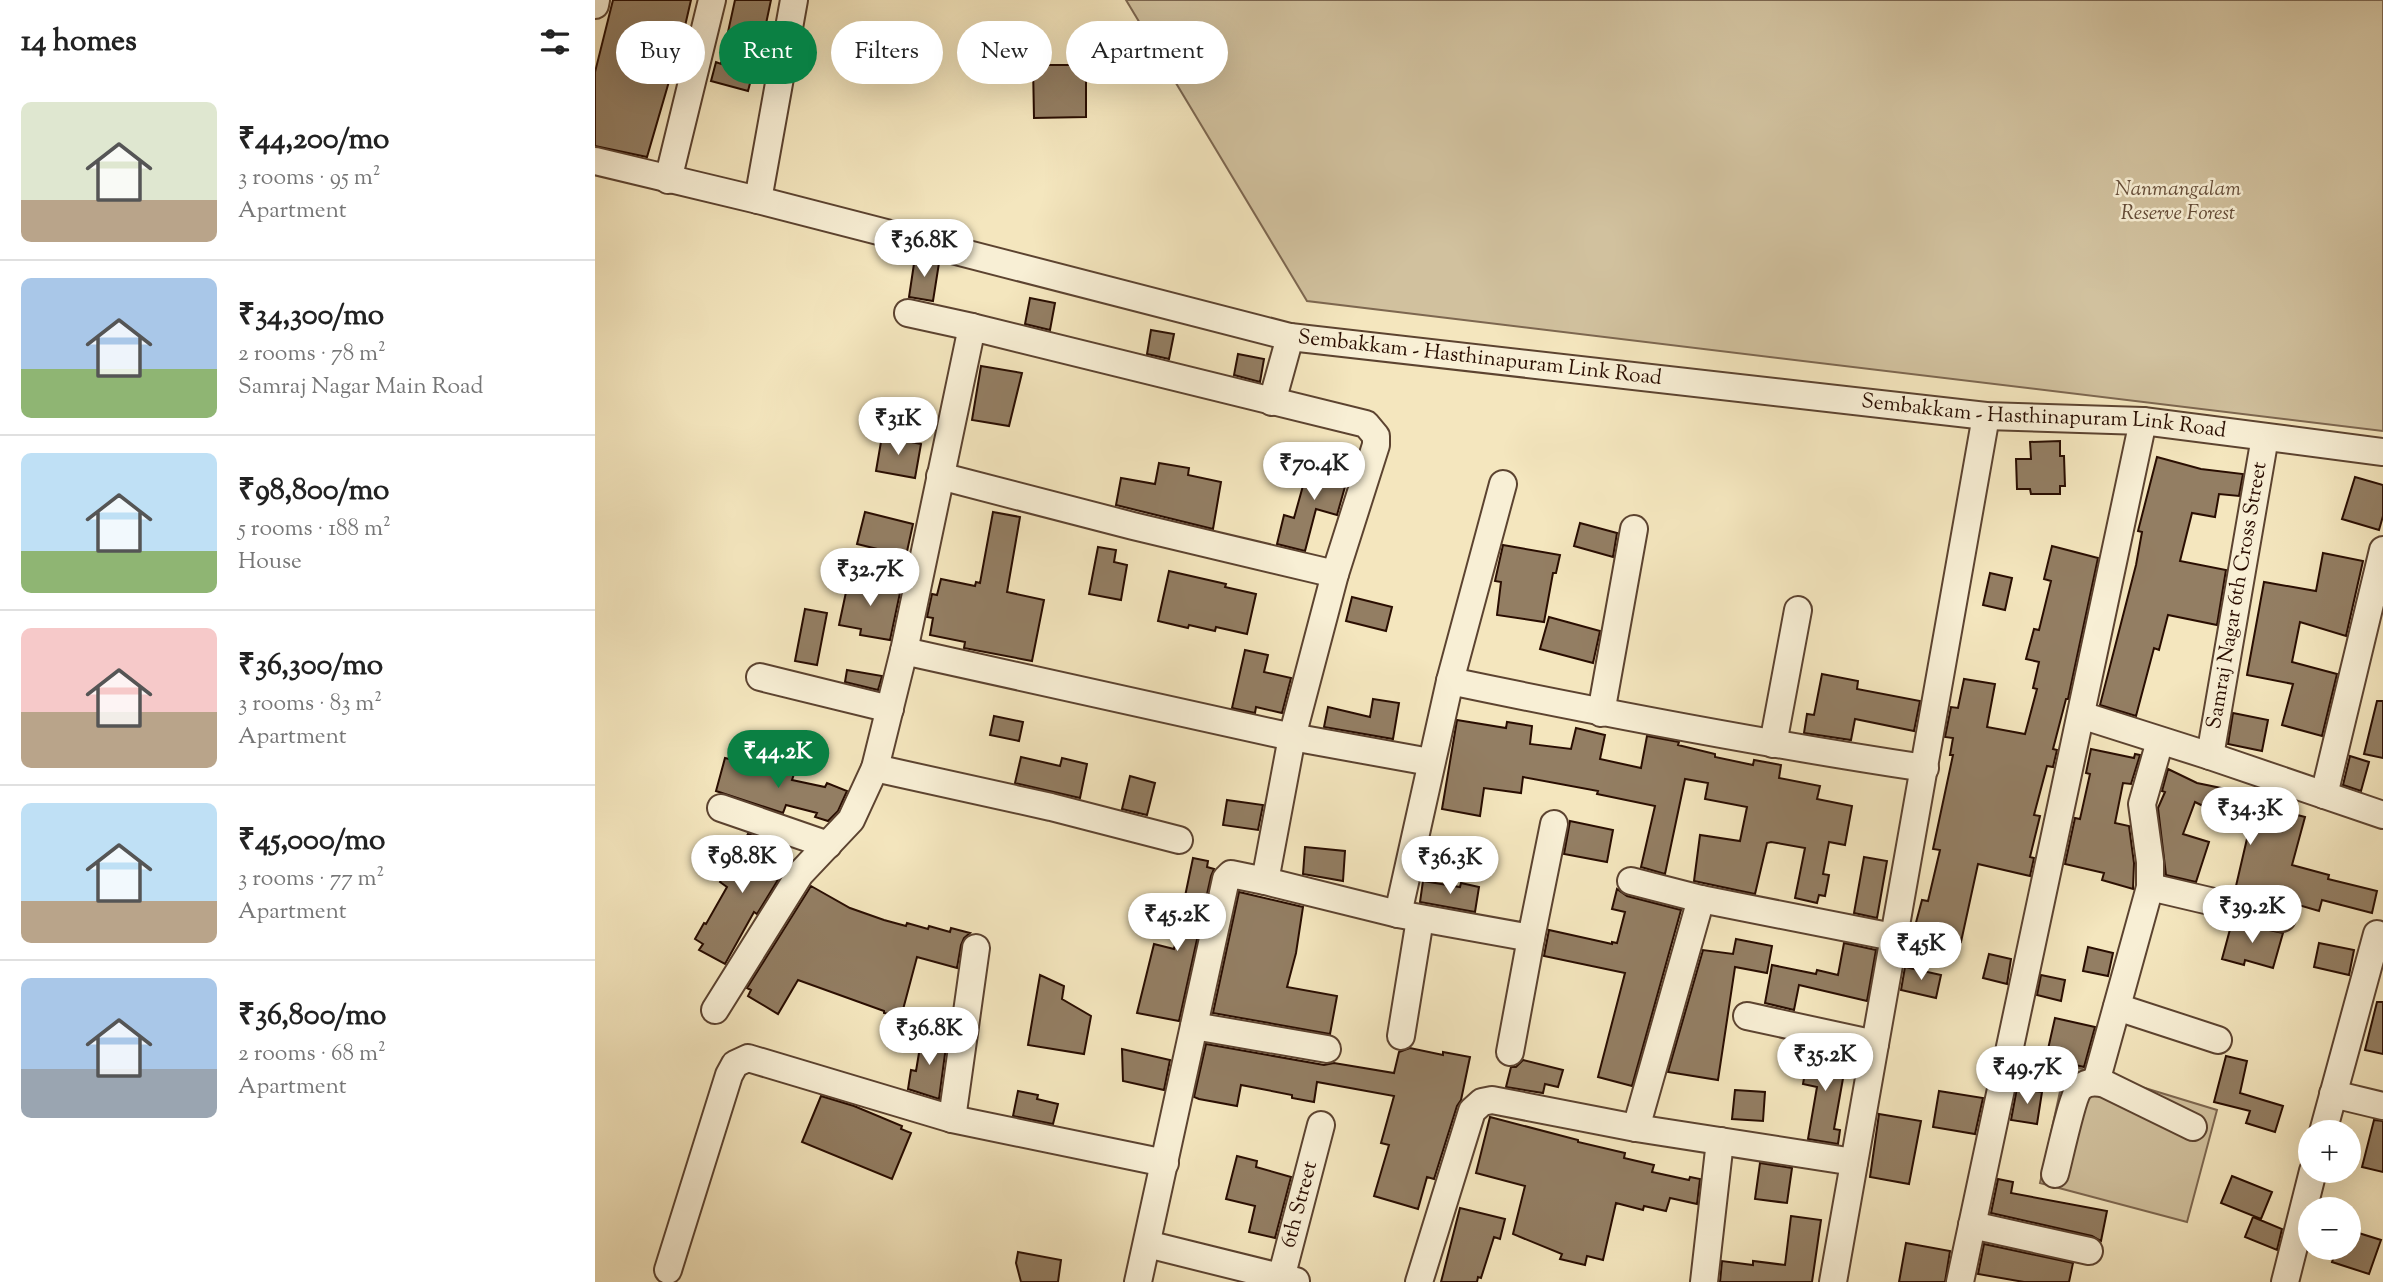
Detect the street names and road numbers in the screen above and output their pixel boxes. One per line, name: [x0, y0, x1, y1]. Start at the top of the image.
street label: Sembakkam - Hasthinapuram Link Road: [1296, 323, 1664, 394]
street label: Sembakkam - Hasthinapuram Link Road: [1860, 387, 2228, 447]
street label: Samraj Nagar 6th Cross Street: [2200, 459, 2275, 731]
street label: 6th Street: [1275, 1158, 1326, 1251]

